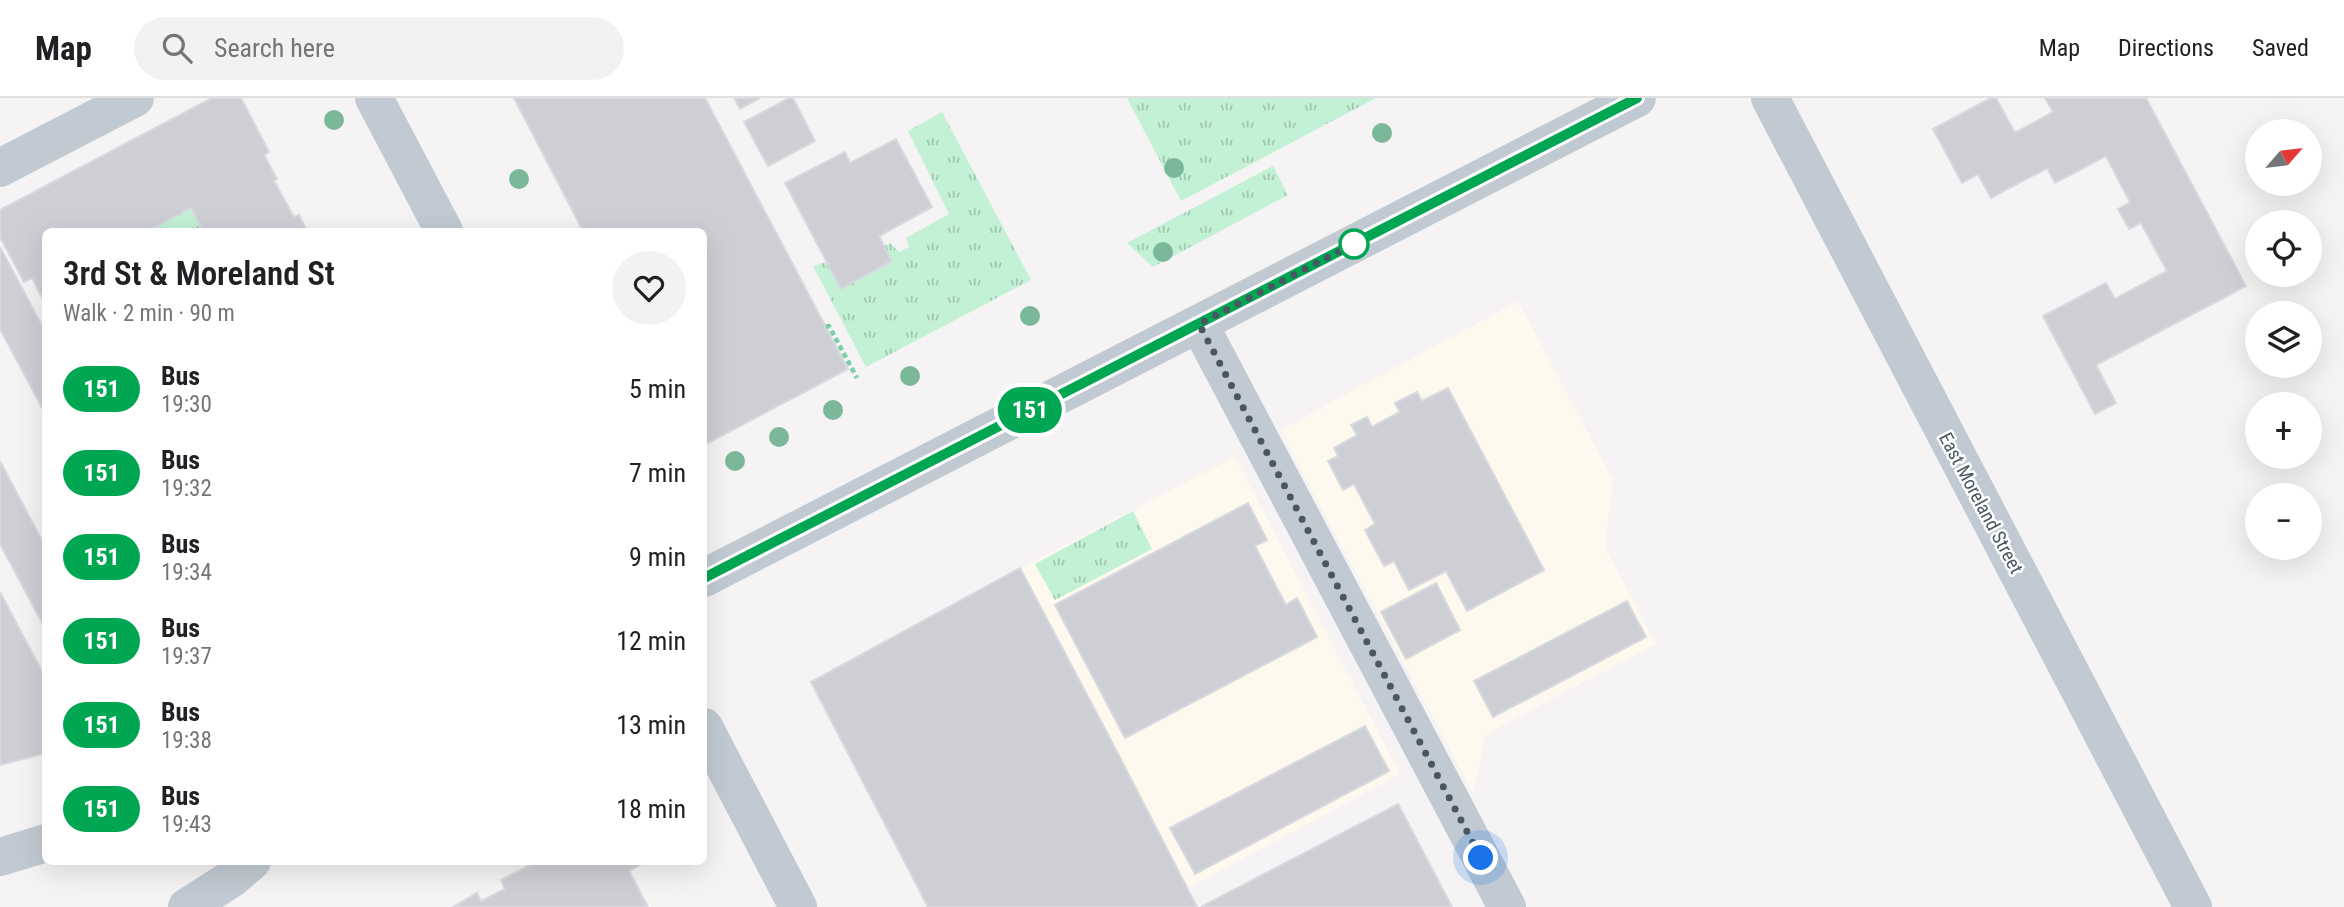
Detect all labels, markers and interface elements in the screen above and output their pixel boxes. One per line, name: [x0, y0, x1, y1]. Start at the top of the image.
search box: [134, 17, 624, 80]
text: Map: [35, 29, 92, 68]
icon: search: [158, 29, 196, 67]
text: Search here: [214, 33, 335, 63]
text: Map: [2039, 34, 2080, 62]
text: Directions: [2118, 34, 2214, 62]
text: Saved: [2252, 34, 2309, 62]
north arrow: [2245, 119, 2322, 196]
map controls: [2245, 119, 2322, 560]
button: locate: [2245, 210, 2322, 287]
unlabelled marker: [1339, 229, 1369, 259]
button: heart: [612, 251, 686, 325]
text: 3rd St & Moreland St: [63, 254, 335, 293]
text: Walk · 2 min · 90 m: [63, 300, 235, 327]
button: layers: [2245, 301, 2322, 378]
text: Bus: [161, 361, 200, 391]
text: 5 min: [629, 374, 686, 404]
text: 151: [83, 375, 120, 403]
line badge: 151: [990, 387, 1070, 433]
text: 19:30: [161, 391, 212, 418]
button: +: [2245, 392, 2322, 469]
text: 151: [1012, 396, 1048, 424]
street label: East Moreland Street: [1934, 428, 2028, 578]
text: Bus: [161, 445, 200, 475]
text: 7 min: [629, 458, 686, 488]
text: 151: [83, 459, 120, 487]
text: 19:32: [161, 475, 212, 502]
button: −: [2245, 483, 2322, 560]
text: Bus: [161, 529, 200, 559]
text: 9 min: [629, 542, 686, 572]
text: 151: [83, 543, 120, 571]
text: 19:34: [161, 559, 212, 586]
text: Bus: [161, 613, 200, 643]
text: 12 min: [616, 626, 686, 656]
text: 151: [83, 627, 120, 655]
text: 19:37: [161, 643, 212, 670]
text: Bus: [161, 697, 200, 727]
text: 13 min: [616, 710, 686, 740]
text: 151: [83, 711, 120, 739]
text: 19:38: [161, 727, 212, 754]
text: Bus: [161, 781, 200, 811]
text: 18 min: [616, 794, 686, 824]
text: 151: [83, 795, 120, 823]
text: 19:43: [161, 811, 212, 838]
your location: [1463, 840, 1498, 875]

